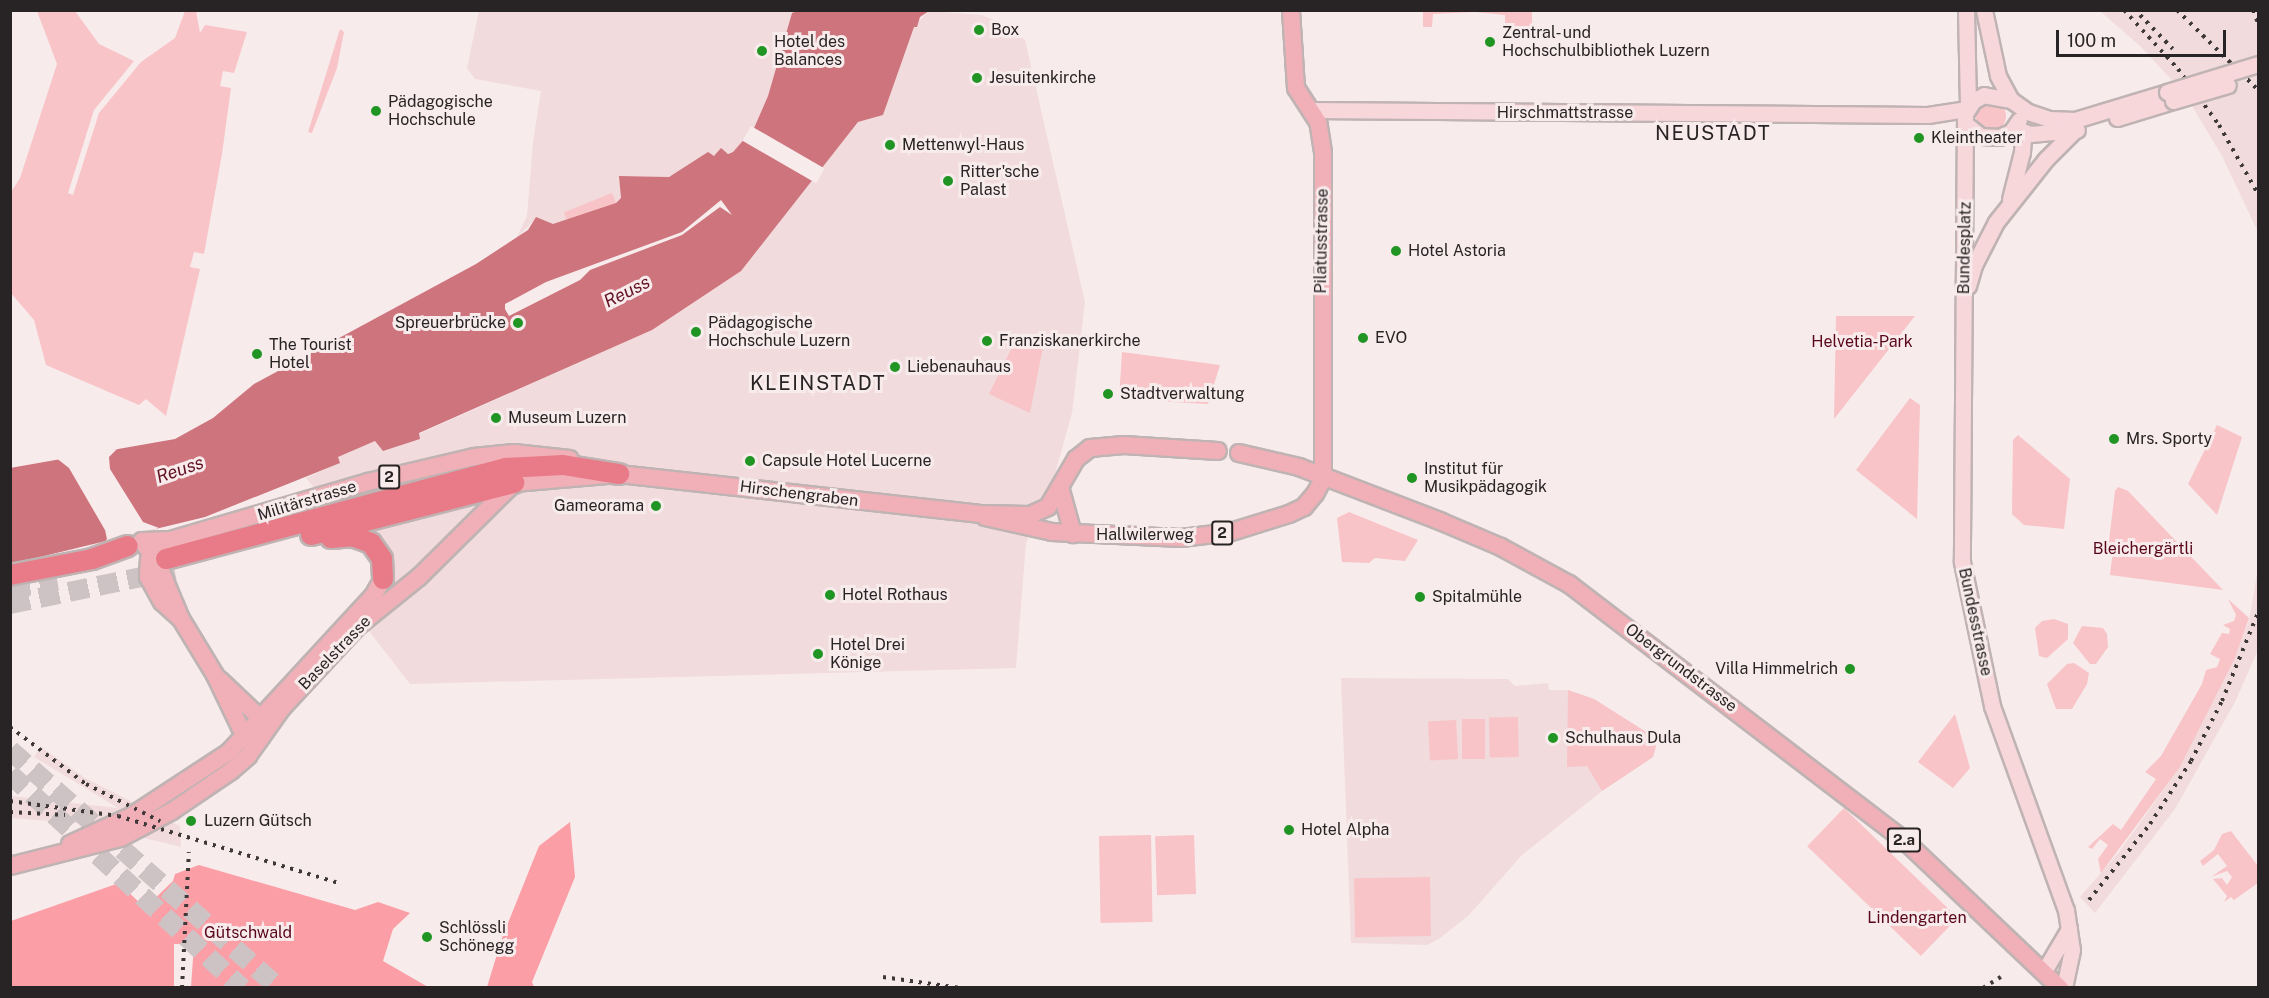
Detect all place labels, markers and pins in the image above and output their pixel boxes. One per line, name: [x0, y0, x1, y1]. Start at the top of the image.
place label: Box: [991, 20, 1019, 40]
marker: Box: [972, 23, 986, 37]
place label: Zentral- und Hochschulbibliothek Luzern: [1502, 23, 1710, 61]
place label: Hotel des Balances: [774, 32, 845, 70]
marker: Zentral- und Hochschulbibliothek Luzern: [1483, 35, 1497, 49]
marker: Hotel des Balances: [755, 44, 769, 58]
place label: Jesuitenkirche: [989, 68, 1096, 88]
marker: Jesuitenkirche: [970, 71, 984, 85]
place label: Pädagogische Hochschule: [388, 92, 493, 130]
marker: Pädagogische Hochschule: [369, 104, 383, 118]
place label: Kleintheater: [1931, 128, 2023, 148]
marker: Kleintheater: [1912, 131, 1926, 145]
place label: Mettenwyl-Haus: [902, 135, 1024, 155]
marker: Mettenwyl-Haus: [883, 138, 897, 152]
place label: Ritter'sche Palast: [960, 162, 1039, 200]
marker: Ritter'sche Palast: [941, 174, 955, 188]
place label: Hotel Astoria: [1408, 241, 1506, 261]
marker: Hotel Astoria: [1389, 244, 1403, 258]
place label: Spreuerbrücke: [395, 313, 506, 333]
place label: Pädagogische Hochschule Luzern: [708, 313, 850, 351]
marker: Spreuerbrücke: [511, 316, 525, 330]
marker: Pädagogische Hochschule Luzern: [689, 325, 703, 339]
place label: EVO: [1375, 328, 1407, 348]
place label: Franziskanerkirche: [999, 331, 1140, 351]
marker: EVO: [1356, 331, 1370, 345]
marker: Franziskanerkirche: [980, 334, 994, 348]
place label: The Tourist Hotel: [269, 335, 352, 373]
marker: The Tourist Hotel: [250, 347, 264, 361]
place label: Liebenauhaus: [907, 357, 1011, 377]
marker: Liebenauhaus: [888, 360, 902, 374]
place label: Stadtverwaltung: [1120, 384, 1245, 404]
marker: Stadtverwaltung: [1101, 387, 1115, 401]
place label: Museum Luzern: [508, 408, 626, 428]
marker: Museum Luzern: [489, 411, 503, 425]
place label: Mrs. Sporty: [2126, 429, 2212, 449]
marker: Mrs. Sporty: [2107, 432, 2121, 446]
place label: Capsule Hotel Lucerne: [762, 451, 932, 471]
marker: Capsule Hotel Lucerne: [743, 454, 757, 468]
place label: Institut für Musikpädagogik: [1424, 459, 1547, 497]
marker: Institut für Musikpädagogik: [1405, 471, 1419, 485]
place label: Gameorama: [554, 496, 644, 516]
marker: Gameorama: [649, 499, 663, 513]
place label: Hotel Rothaus: [842, 585, 948, 605]
place label: Spitalmühle: [1432, 587, 1522, 607]
marker: Hotel Rothaus: [823, 588, 837, 602]
marker: Spitalmühle: [1413, 590, 1427, 604]
place label: Hotel Drei Könige: [830, 635, 905, 673]
marker: Hotel Drei Könige: [811, 647, 825, 661]
place label: Villa Himmelrich: [1715, 659, 1838, 679]
marker: Villa Himmelrich: [1843, 662, 1857, 676]
place label: Schulhaus Dula: [1565, 728, 1681, 748]
marker: Schulhaus Dula: [1546, 731, 1560, 745]
place label: Luzern Gütsch: [204, 811, 312, 831]
marker: Luzern Gütsch: [182, 812, 200, 830]
place label: Hotel Alpha: [1301, 820, 1389, 840]
marker: Hotel Alpha: [1282, 823, 1296, 837]
place label: Schlössli Schönegg: [439, 918, 515, 956]
marker: Schlössli Schönegg: [420, 930, 434, 944]

